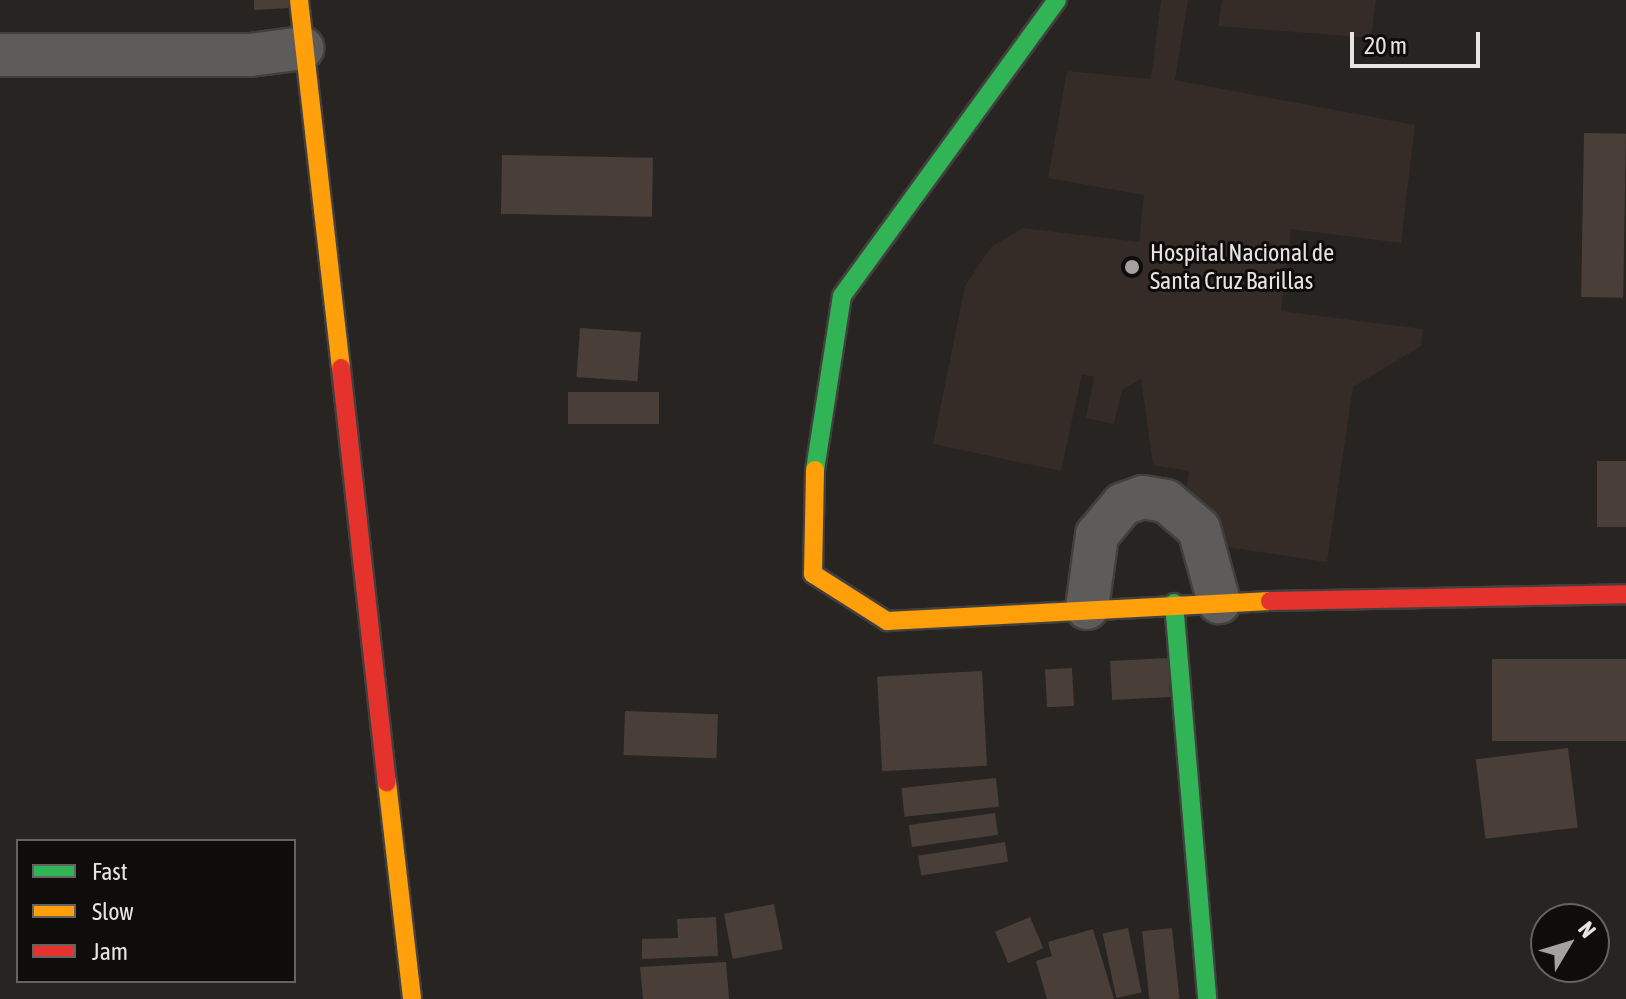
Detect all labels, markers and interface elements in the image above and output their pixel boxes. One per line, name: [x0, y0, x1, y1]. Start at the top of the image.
scale bar: [1354, 16, 1484, 66]
text: 20 m: [1364, 32, 1407, 59]
place label: Hospital Nacional de Santa Cruz Barillas: [1150, 239, 1334, 295]
marker: Hospital Nacional de Santa Cruz Barillas: [1121, 256, 1143, 278]
legend: [16, 839, 296, 983]
text: Fast: [92, 858, 128, 885]
text: Slow: [92, 898, 134, 925]
north arrow: [1530, 903, 1610, 983]
text: N: [1573, 916, 1602, 943]
text: Jam: [92, 938, 128, 965]

